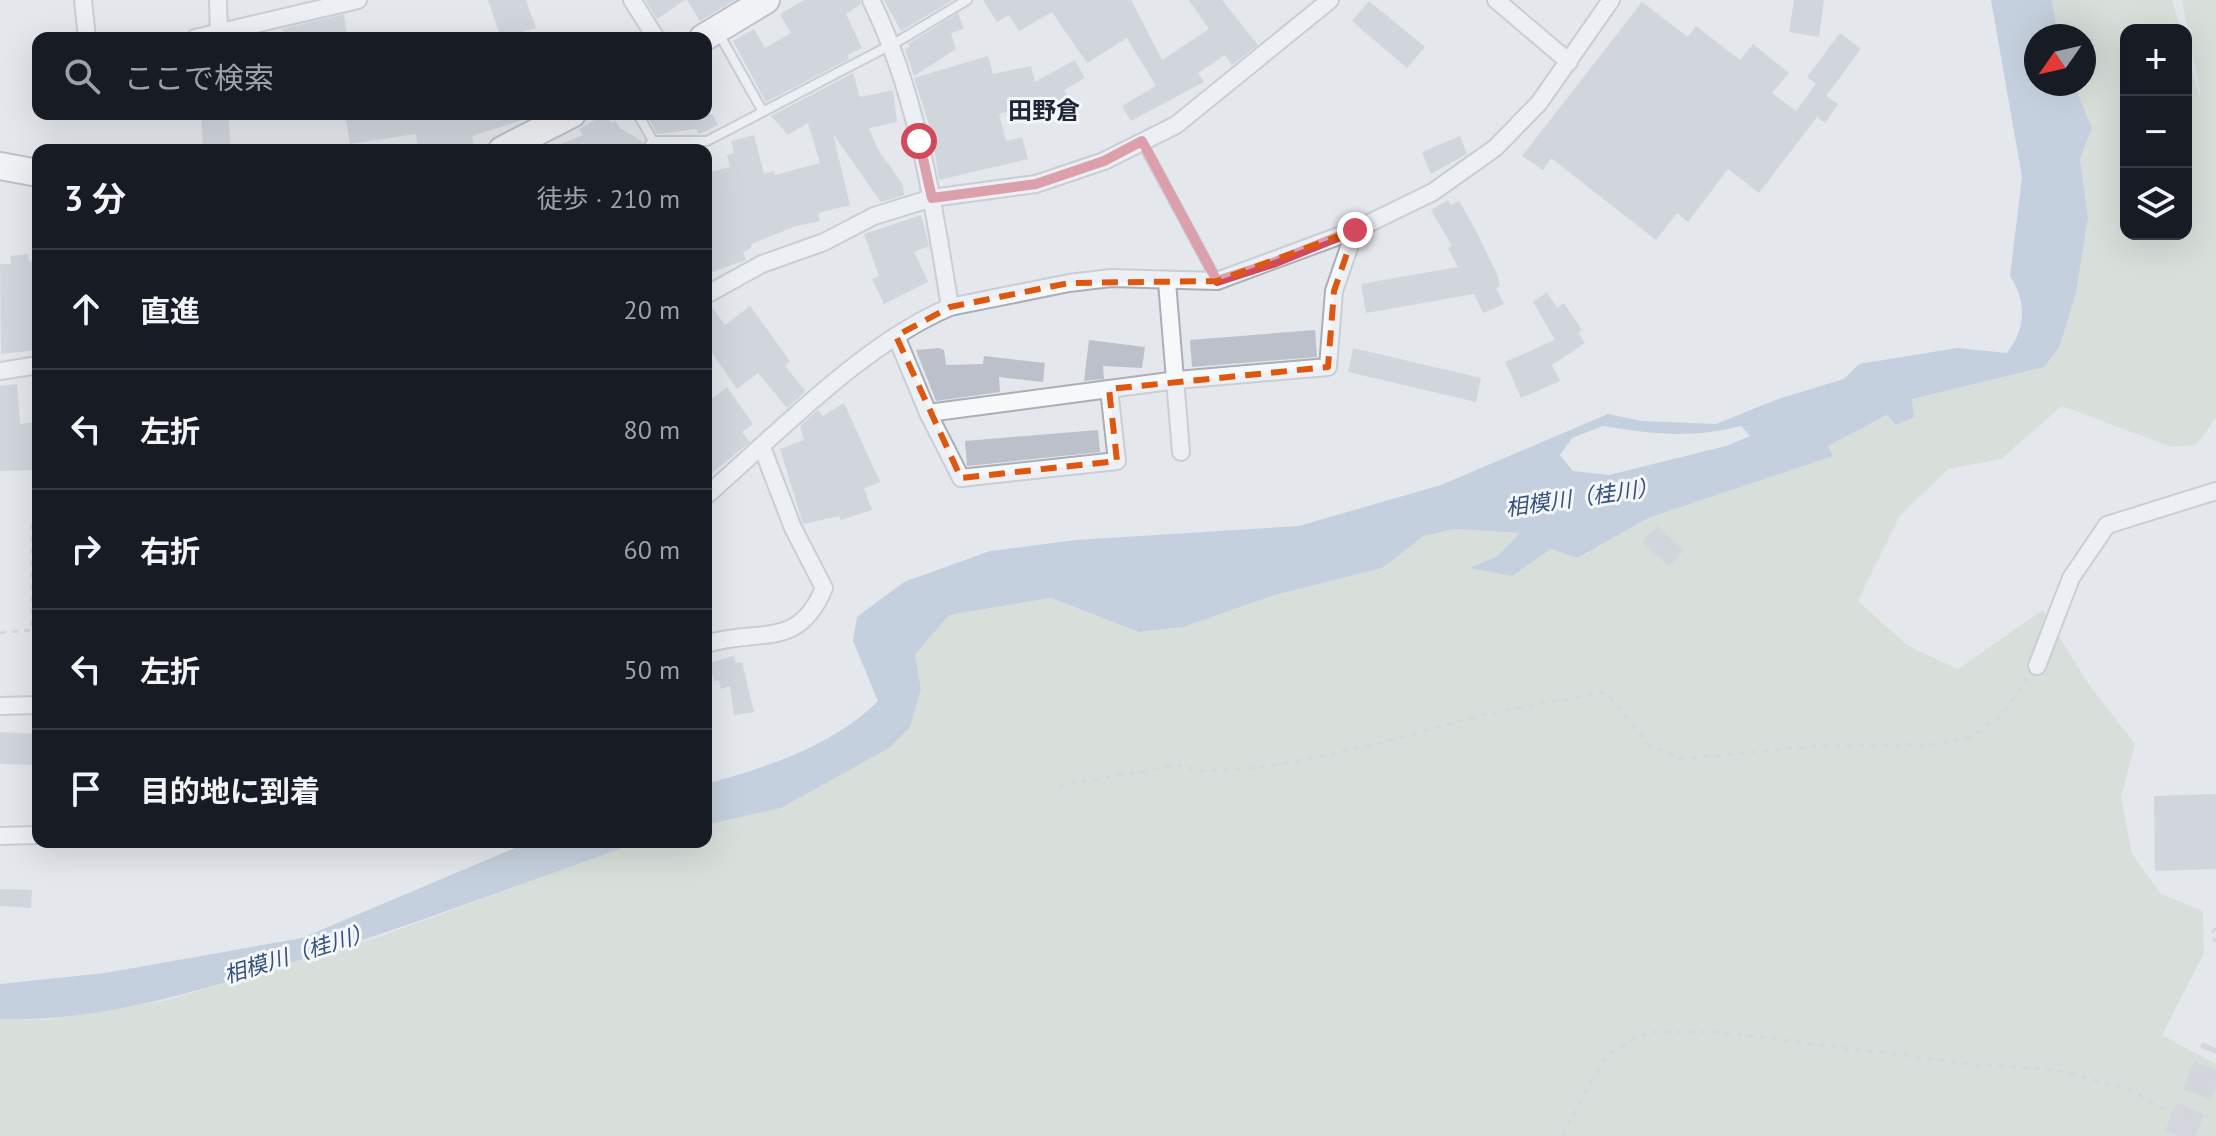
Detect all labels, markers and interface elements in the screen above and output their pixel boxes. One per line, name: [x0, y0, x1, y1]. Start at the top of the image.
north arrow: [2024, 24, 2096, 96]
map controls: [2120, 24, 2192, 240]
button: +: [2120, 24, 2192, 96]
search box: [32, 32, 712, 120]
icon: search: [60, 54, 104, 98]
text: ここで検索: [124, 58, 274, 97]
district label: 田野倉: [1008, 95, 1080, 126]
button: −: [2120, 96, 2192, 168]
route start: [901, 123, 937, 159]
button: layers: [2120, 168, 2192, 240]
text: 3 分: [64, 176, 126, 220]
text: 徒歩 · 210 m: [537, 182, 680, 215]
route end: [1337, 212, 1373, 248]
icon: ahead: [64, 287, 108, 331]
text: 直進: [140, 291, 200, 330]
text: 20 m: [624, 293, 680, 326]
icon: left: [64, 407, 108, 451]
text: 左折: [140, 411, 200, 450]
text: 80 m: [624, 413, 680, 446]
water label: 相模川（桂川）: [1504, 472, 1660, 522]
icon: right: [64, 527, 108, 571]
text: 右折: [140, 531, 200, 570]
text: 60 m: [624, 533, 680, 566]
icon: left: [64, 647, 108, 691]
text: 左折: [140, 651, 200, 690]
text: 50 m: [624, 653, 680, 686]
icon: arrive: [64, 767, 108, 811]
text: 目的地に到着: [140, 771, 320, 810]
water label: 相模川（桂川）: [220, 917, 376, 989]

